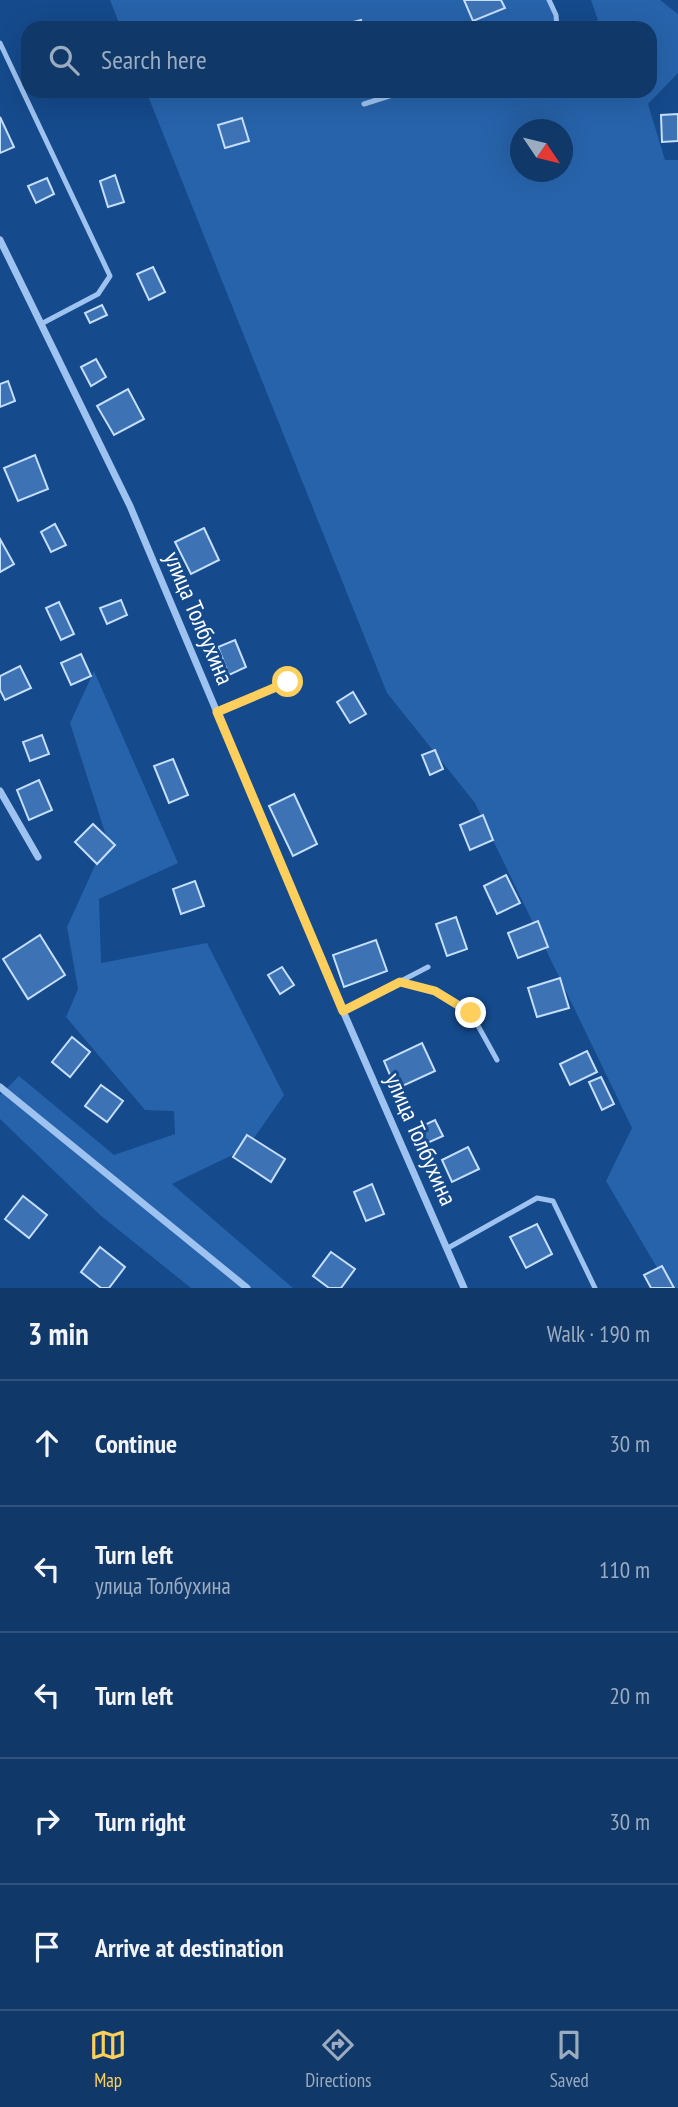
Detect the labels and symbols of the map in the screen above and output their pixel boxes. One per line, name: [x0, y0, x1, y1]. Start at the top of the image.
north arrow: [510, 119, 573, 182]
street label: улица Толбухина: [157, 547, 241, 689]
route start: [272, 666, 303, 697]
route end: [455, 997, 486, 1028]
street label: улица Толбухина: [378, 1068, 464, 1210]

